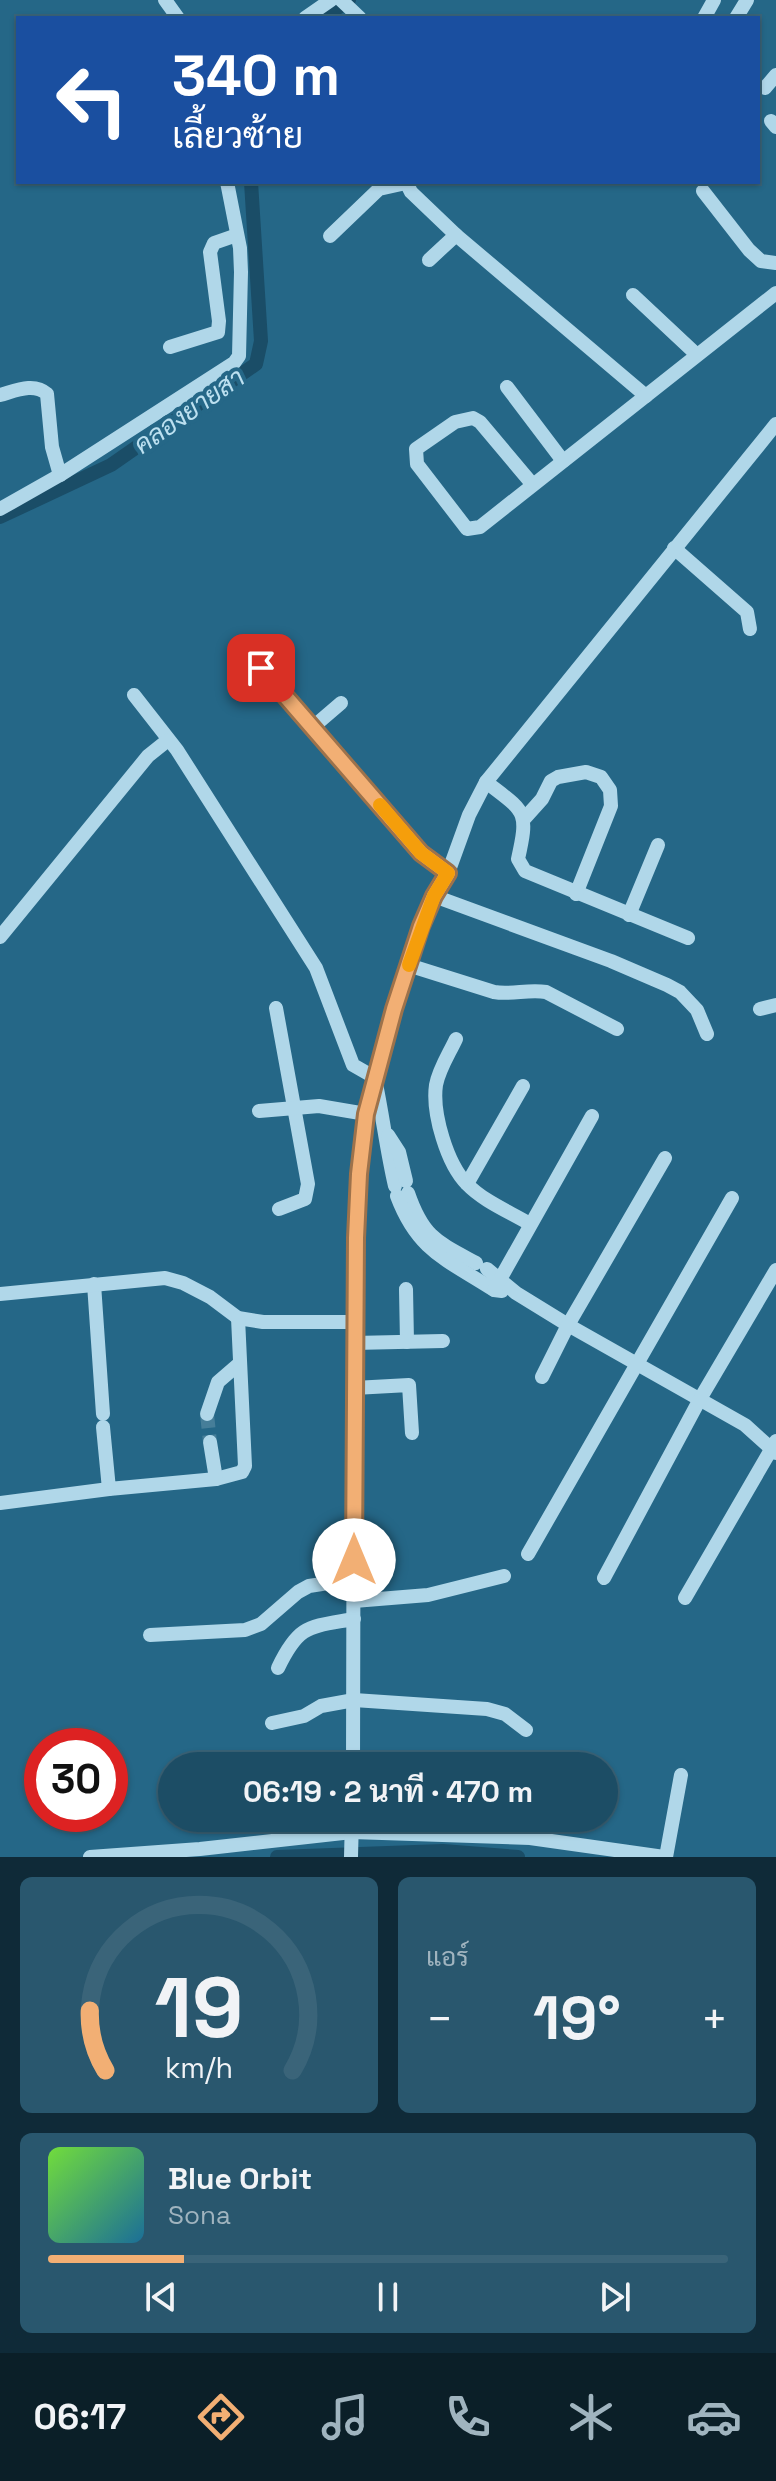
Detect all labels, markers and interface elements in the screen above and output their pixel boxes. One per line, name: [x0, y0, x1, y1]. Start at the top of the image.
text: 340 m: [172, 40, 340, 111]
icon: left: [40, 48, 144, 152]
text: เลี้ยวซ้าย: [172, 113, 303, 159]
water label: คลองยายสา: [127, 360, 251, 462]
pin: [227, 634, 295, 702]
icon: arrive: [239, 646, 283, 690]
position arrow: [312, 1518, 396, 1602]
speed limit sign: 30: [24, 1728, 128, 1832]
text: 06:19 · 2 นาที · 470 m: [243, 1772, 533, 1811]
text: แอร์: [426, 1940, 469, 1974]
text: 19: [154, 1955, 244, 2061]
text: 19°: [533, 1980, 621, 2057]
text: −: [426, 1991, 453, 2047]
text: +: [701, 1991, 728, 2047]
text: km/h: [165, 2050, 233, 2086]
text: Blue Orbit: [168, 2159, 312, 2198]
text: Sona: [168, 2198, 231, 2232]
icon: previous: [139, 2275, 183, 2319]
icon: pause: [366, 2275, 410, 2319]
icon: next: [593, 2275, 637, 2319]
icon: directions: [193, 2389, 249, 2445]
icon: music: [317, 2389, 373, 2445]
icon: phone: [440, 2389, 496, 2445]
icon: climate: [563, 2389, 619, 2445]
icon: car: [686, 2389, 742, 2445]
text: 06:17: [34, 2394, 126, 2440]

